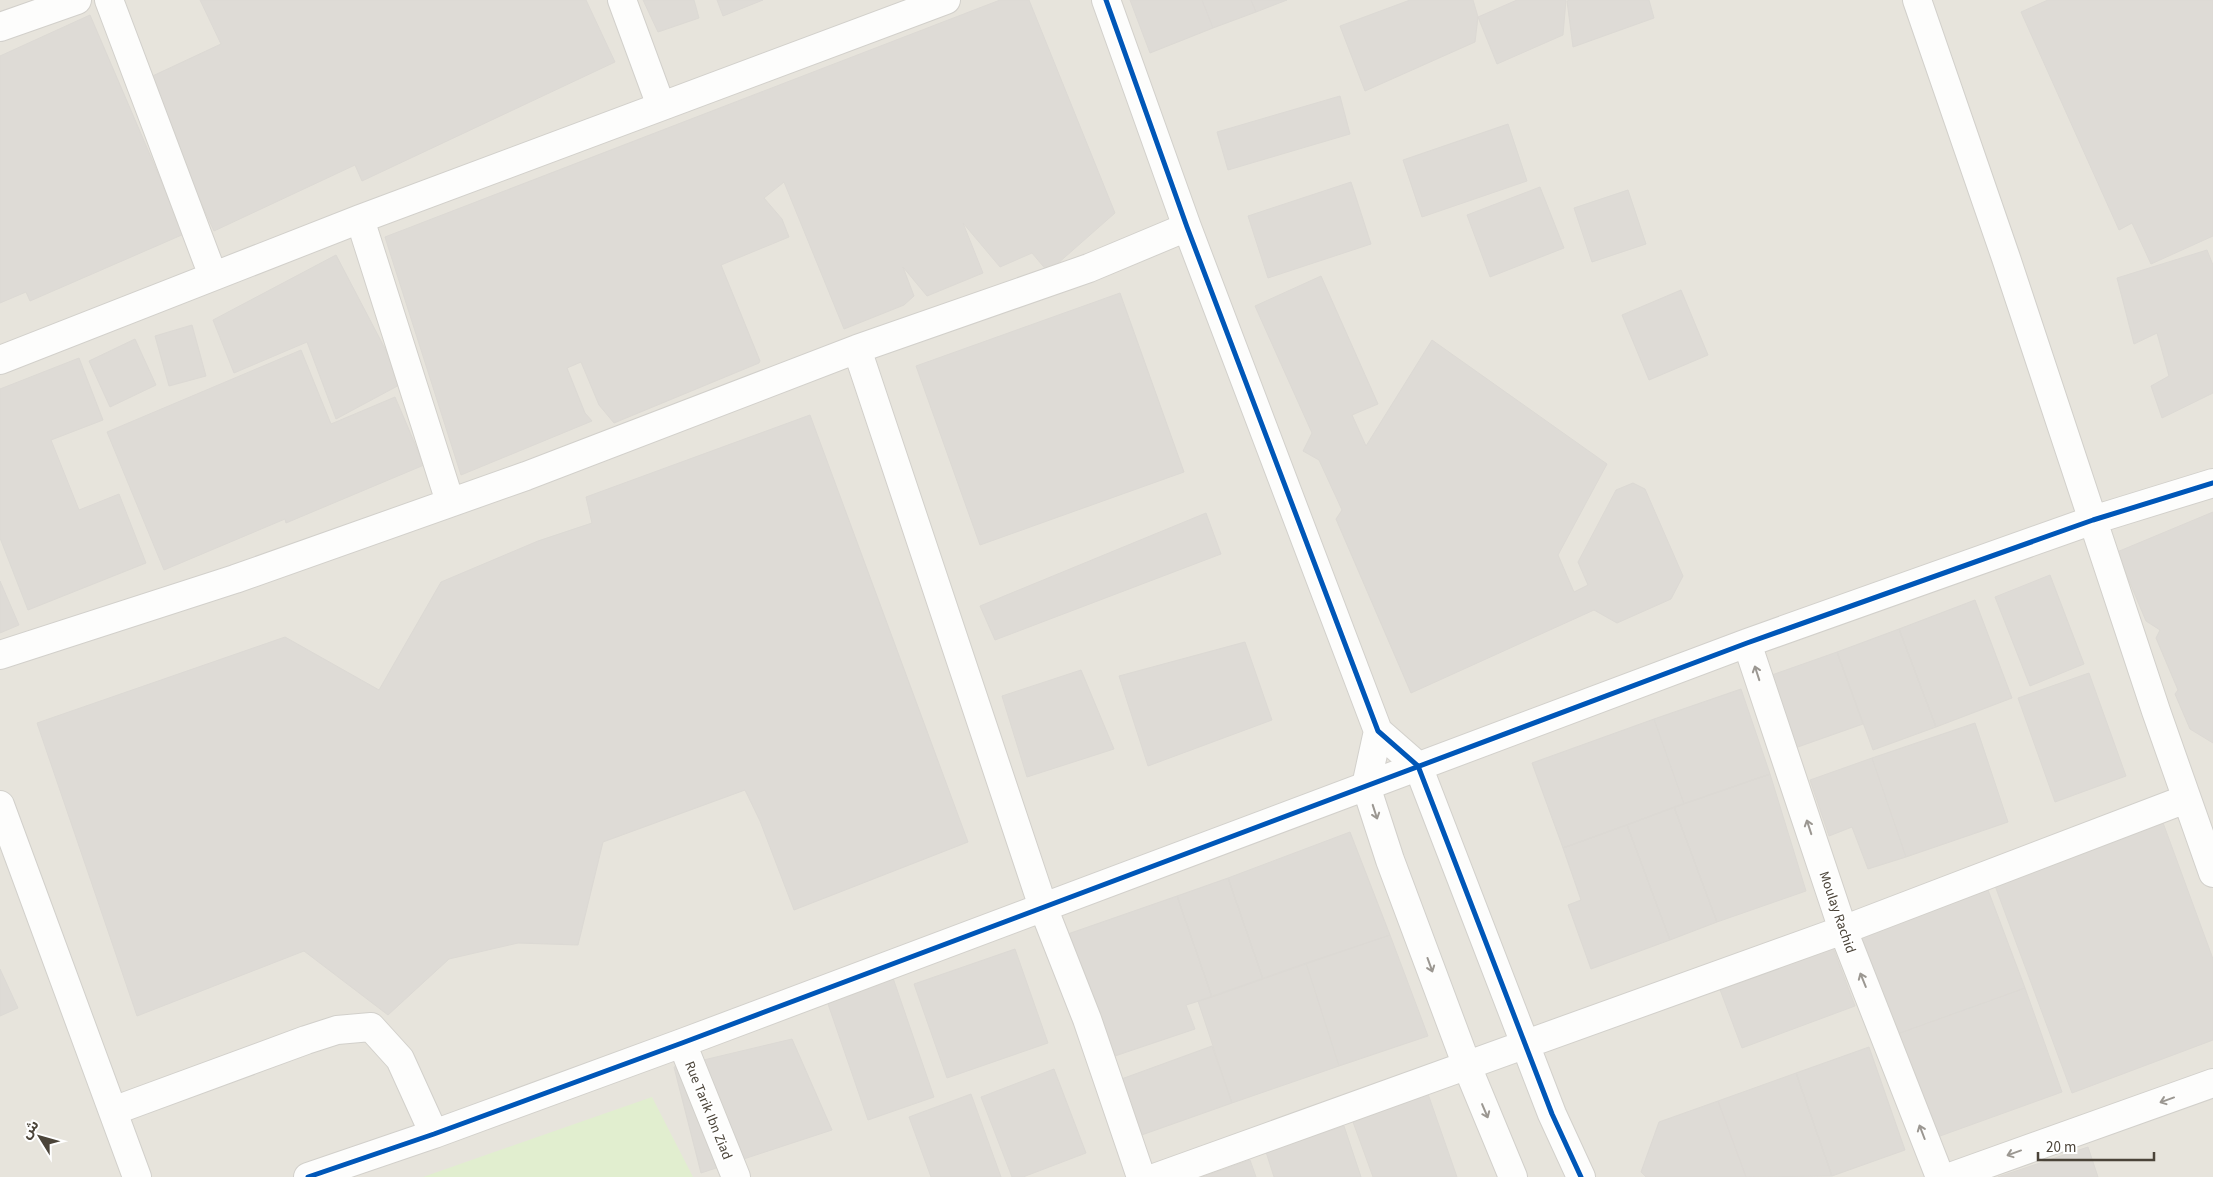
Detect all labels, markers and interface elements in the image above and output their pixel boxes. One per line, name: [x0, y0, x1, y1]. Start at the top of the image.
one-way arrow: [1752, 665, 1762, 681]
one-way arrow: [1370, 804, 1380, 820]
one-way arrow: [1803, 819, 1813, 835]
street label: Moulay Rachid: [1814, 869, 1860, 956]
one-way arrow: [1426, 957, 1436, 973]
one-way arrow: [1858, 973, 1867, 988]
street label: Rue Tarik Ibn Ziad: [679, 1058, 737, 1163]
one-way arrow: [2160, 1096, 2176, 1105]
one-way arrow: [1481, 1103, 1491, 1118]
north arrow: [15, 1112, 65, 1162]
text: ش: [17, 1116, 44, 1143]
one-way arrow: [1917, 1124, 1926, 1139]
scale bar: [2038, 1130, 2154, 1162]
text: 20 m: [2046, 1137, 2076, 1158]
one-way arrow: [2007, 1149, 2022, 1158]

